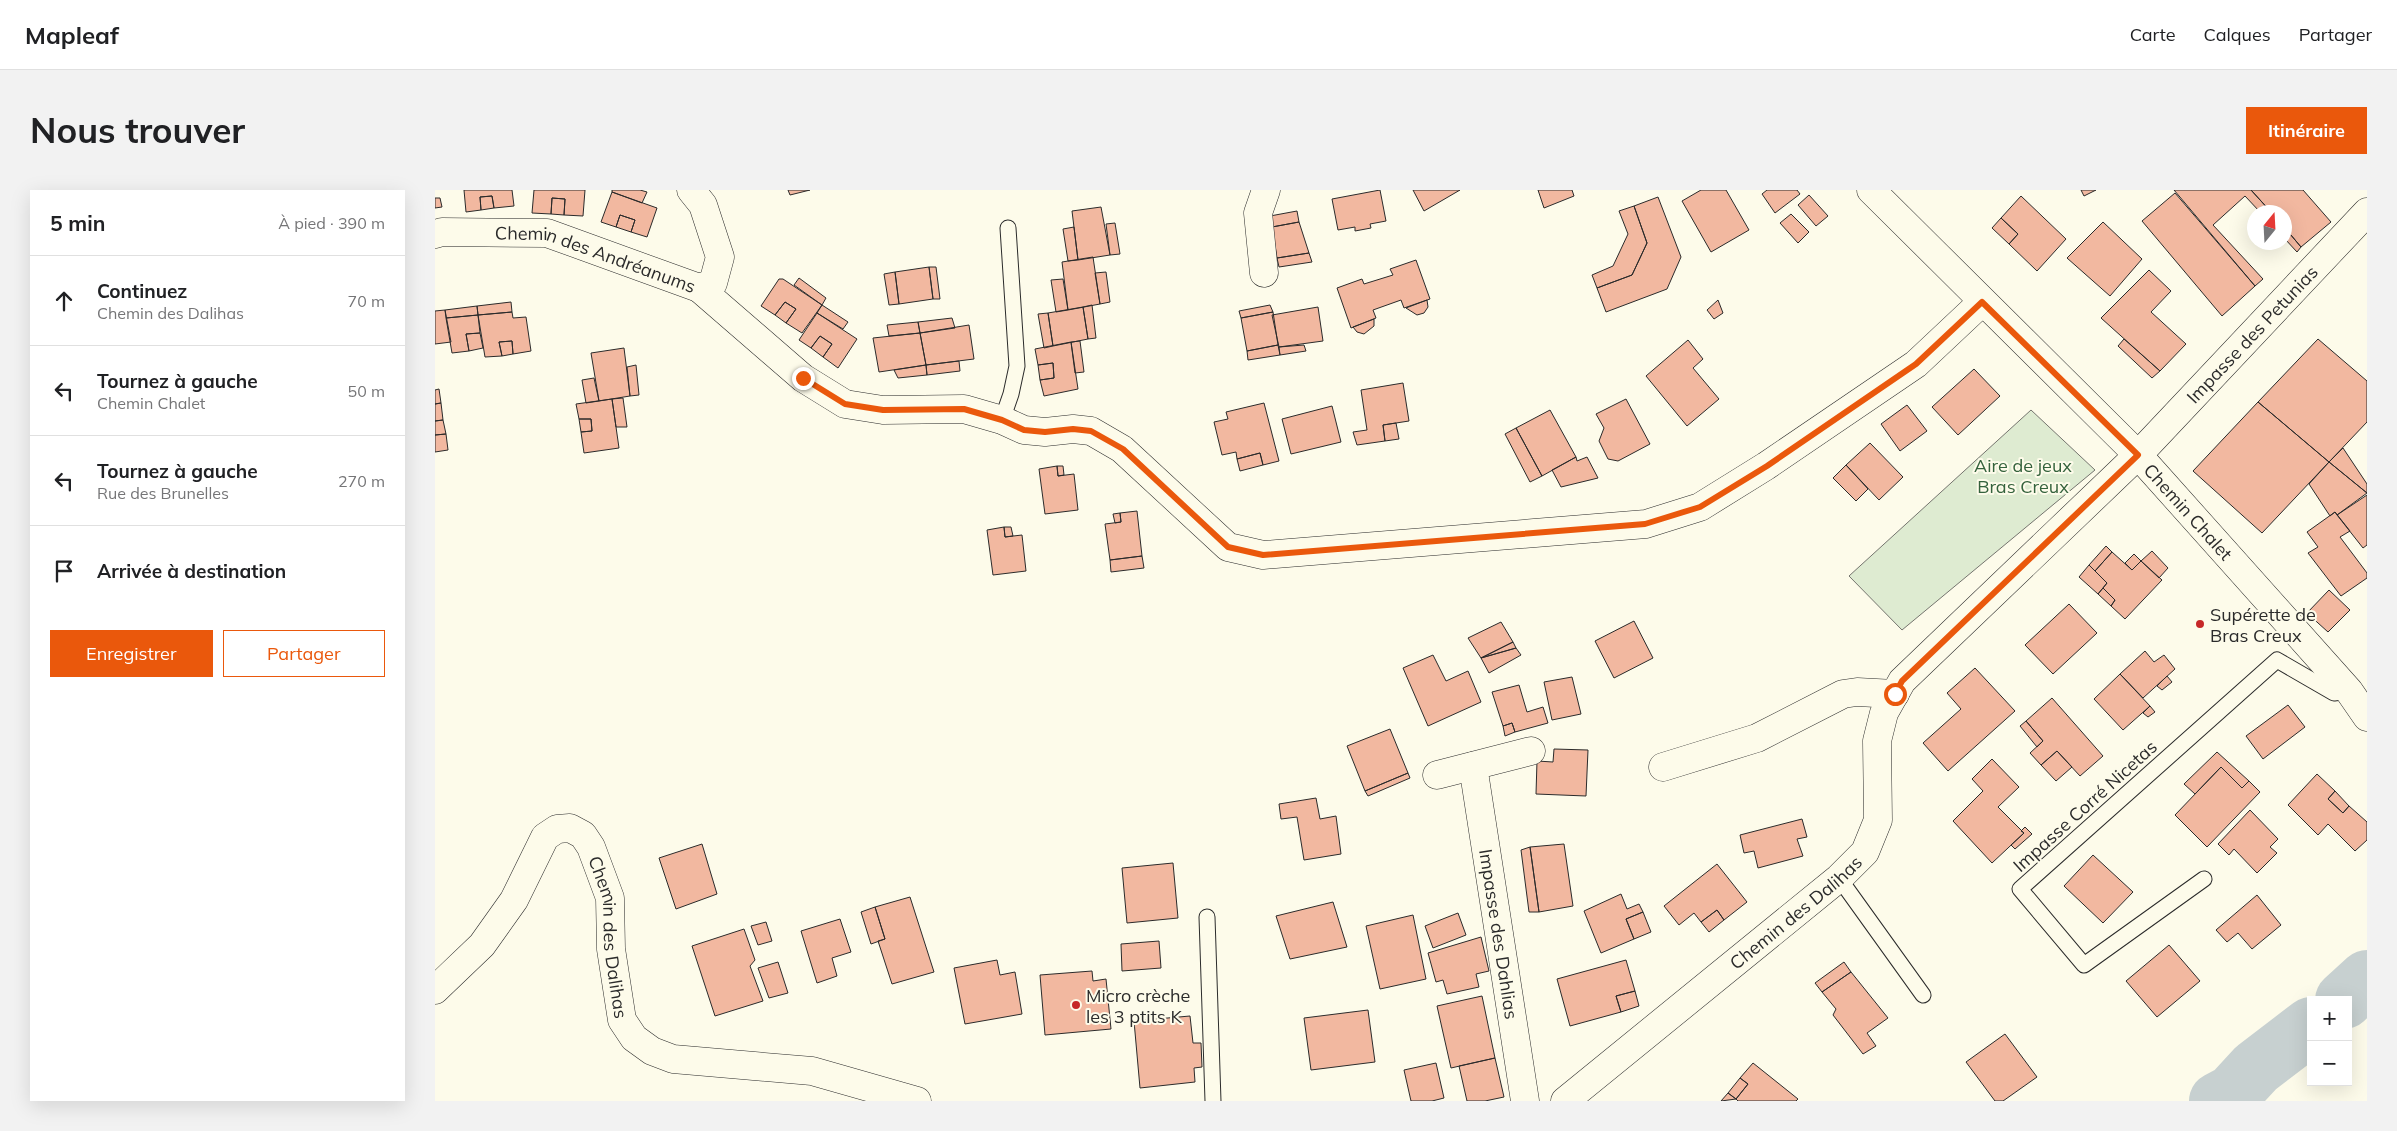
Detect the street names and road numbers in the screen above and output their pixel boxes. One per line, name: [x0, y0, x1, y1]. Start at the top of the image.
street label: Chemin des Andréanums: [495, 221, 699, 297]
street label: Impasse des Petunias: [2181, 260, 2322, 408]
street label: Chemin Chalet: [2139, 458, 2238, 565]
street label: Impasse Corré Nicetas: [2008, 735, 2162, 877]
street label: Impasse des Dahlias: [1475, 847, 1524, 1021]
street label: Chemin des Dalihas: [1725, 850, 1867, 974]
street label: Chemin des Dalihas: [584, 852, 633, 1020]

